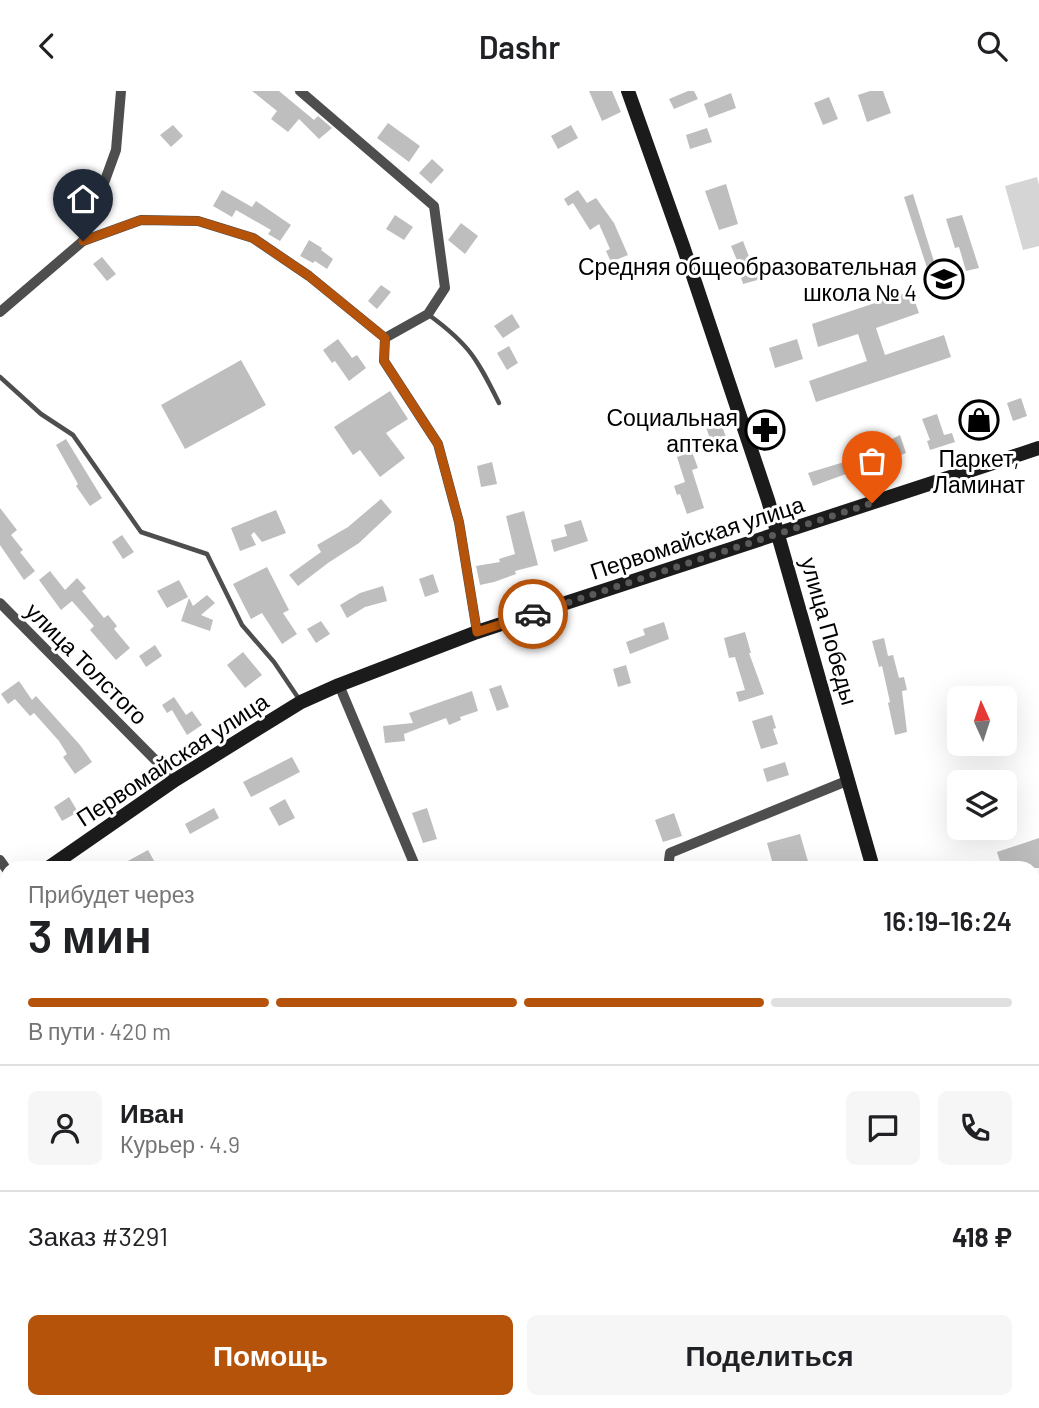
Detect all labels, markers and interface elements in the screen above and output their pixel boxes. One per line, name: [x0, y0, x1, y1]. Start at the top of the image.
icon: back: [28, 27, 66, 65]
text: Dashr: [479, 27, 560, 65]
icon: search: [973, 27, 1011, 65]
pin: [53, 169, 113, 241]
icon: home: [64, 180, 102, 218]
place label: Средняя общеобразовательная школа № 4: [578, 252, 917, 306]
school or university icon: Средняя общеобразовательная школа № 4: [923, 258, 965, 300]
shop icon: Паркет, Ламинат: [958, 399, 1000, 441]
place label: Социальная аптека: [606, 403, 738, 457]
pharmacy icon: Социальная аптека: [744, 409, 786, 451]
pin: [842, 431, 902, 503]
icon: bag: [853, 442, 891, 480]
place label: Паркет, Ламинат: [933, 444, 1025, 498]
street label: Первомайская улица: [586, 489, 808, 585]
street label: улица Победы: [796, 554, 864, 708]
courier: [498, 579, 568, 649]
icon: car: [514, 595, 552, 633]
street label: улица Толстого: [20, 596, 154, 730]
street label: Первомайская улица: [71, 686, 274, 832]
north arrow: [947, 686, 1017, 756]
map controls: [947, 686, 1017, 840]
button: layers: [947, 770, 1017, 840]
text: Прибудет через: [28, 880, 195, 908]
text: 16:19–16:24: [883, 905, 1012, 936]
text: 3 мин: [28, 907, 152, 962]
text: В пути · 420 m: [28, 1017, 171, 1045]
button: person: [28, 1091, 102, 1165]
button: chat: [846, 1091, 920, 1165]
button: phone: [938, 1091, 1012, 1165]
text: Иван: [120, 1097, 185, 1128]
text: Курьер · 4.9: [120, 1130, 240, 1158]
text: Заказ #3291: [28, 1220, 168, 1251]
text: 418 ₽: [952, 1221, 1012, 1252]
button: Помощь: [28, 1315, 513, 1395]
button: Поделиться: [527, 1315, 1012, 1395]

